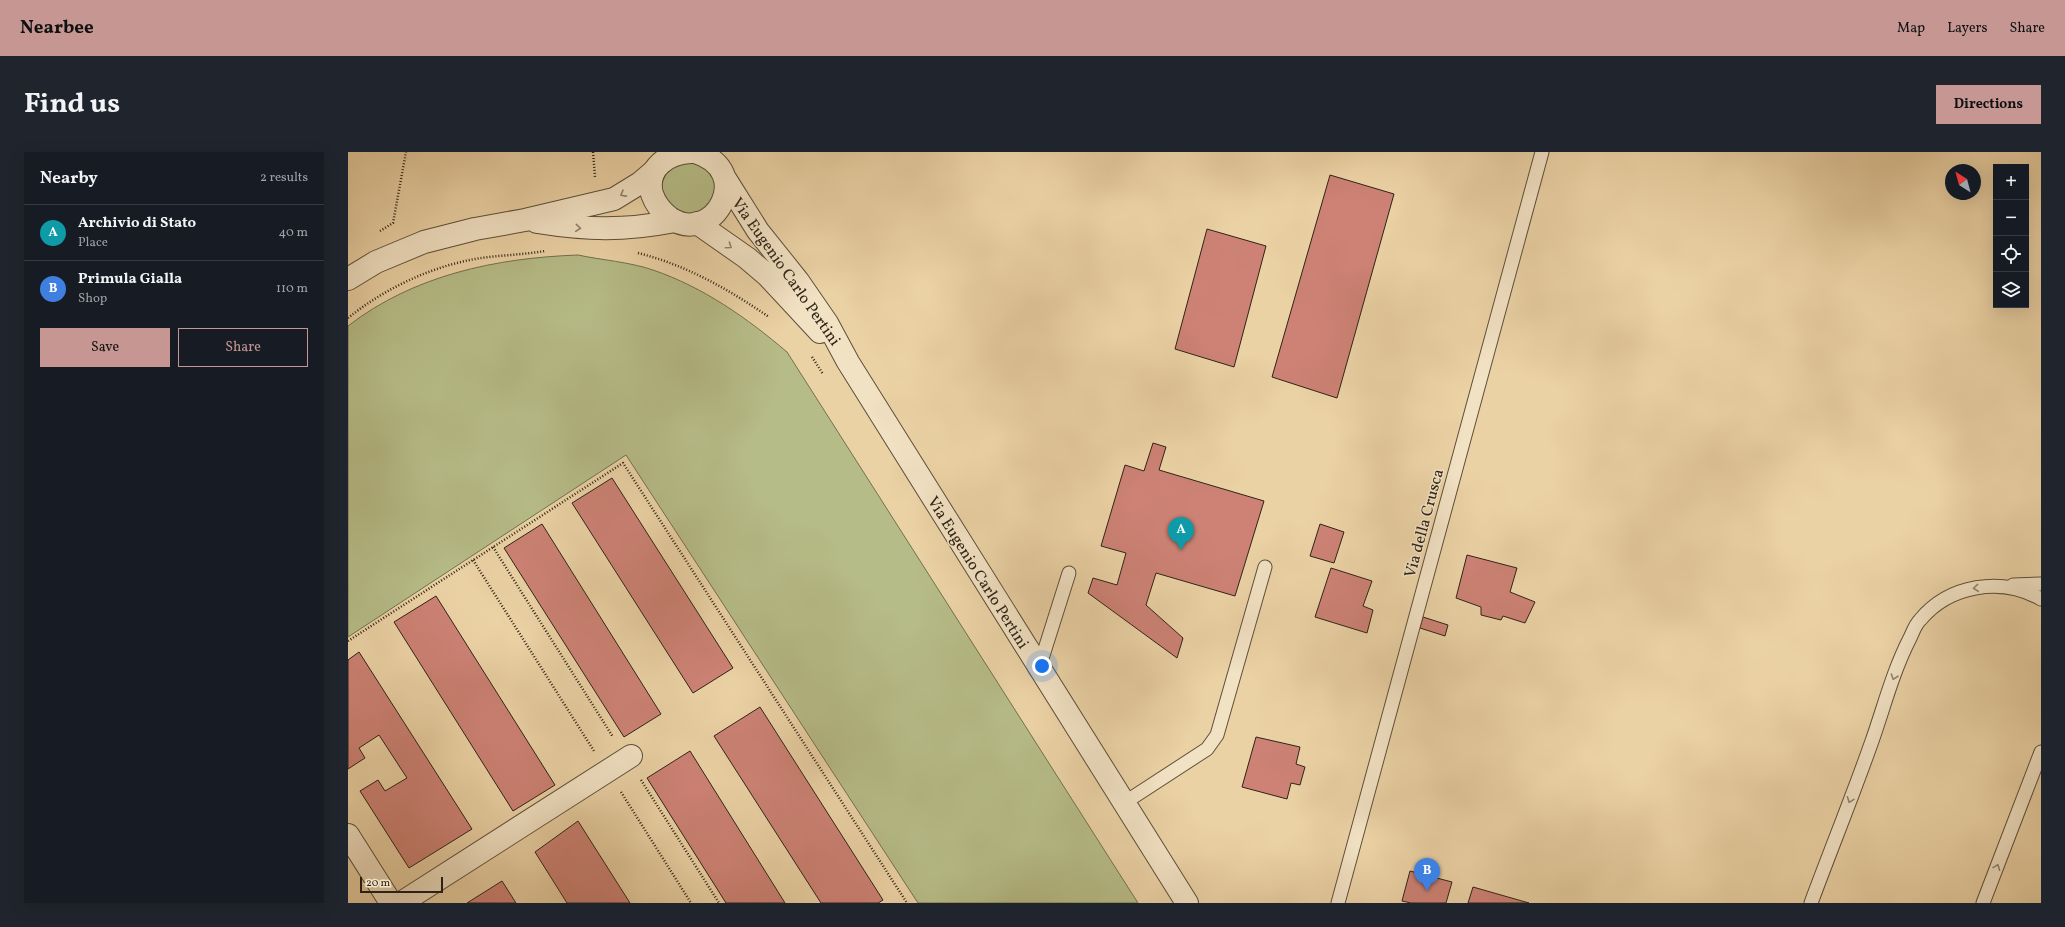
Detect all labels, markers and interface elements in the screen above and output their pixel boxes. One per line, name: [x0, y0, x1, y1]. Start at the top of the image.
text: Nearbee: [20, 15, 94, 41]
text: Map: [1897, 19, 1925, 38]
text: Layers: [1947, 19, 1987, 38]
text: Share: [2009, 19, 2045, 38]
text: Find us: [24, 85, 120, 124]
button: Directions: [1936, 85, 2041, 124]
north arrow: [1945, 164, 1981, 200]
map controls: [1993, 164, 2029, 308]
button: +: [1993, 164, 2029, 200]
text: Nearby: [40, 167, 98, 190]
text: 2 results: [260, 169, 308, 187]
one-way arrow: [620, 190, 627, 197]
street label: Via Eugenio Carlo Pertini: [726, 194, 845, 351]
button: −: [1993, 200, 2029, 236]
text: Archivio di Stato: [78, 213, 196, 234]
one-way arrow: [575, 223, 581, 232]
text: A: [48, 224, 58, 242]
text: 40 m: [279, 224, 308, 242]
text: Place: [78, 234, 108, 252]
button: locate: [1993, 236, 2029, 272]
one-way arrow: [725, 241, 732, 249]
text: Primula Gialla: [78, 269, 182, 290]
button: layers: [1993, 272, 2029, 308]
text: B: [49, 280, 57, 298]
text: 110 m: [276, 280, 308, 298]
text: Shop: [78, 290, 107, 308]
button: Save: [40, 328, 170, 367]
button: Share: [178, 328, 308, 367]
street label: Via della Crusca: [1400, 467, 1450, 580]
street label: Via Eugenio Carlo Pertini: [921, 492, 1033, 654]
pin: A: [1168, 517, 1194, 550]
one-way arrow: [1973, 583, 1979, 592]
your location: [1032, 656, 1052, 676]
one-way arrow: [1890, 674, 1899, 681]
one-way arrow: [1846, 796, 1855, 803]
pin: B: [1414, 858, 1440, 891]
one-way arrow: [1993, 863, 2001, 870]
scale bar: [360, 875, 443, 894]
text: 20 m: [366, 876, 390, 891]

